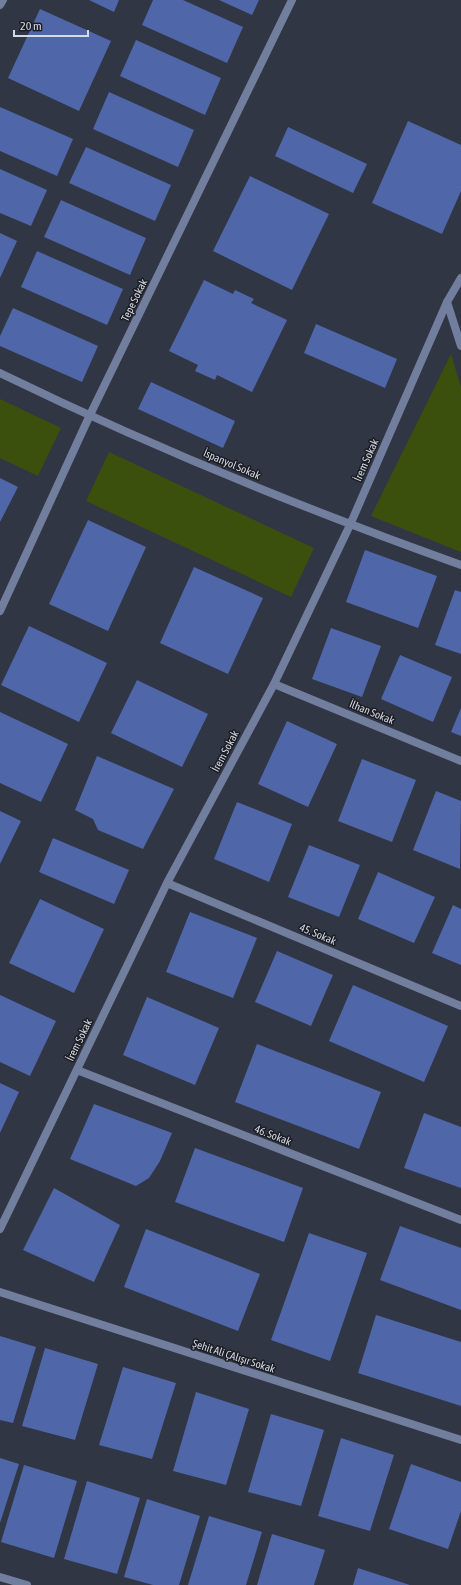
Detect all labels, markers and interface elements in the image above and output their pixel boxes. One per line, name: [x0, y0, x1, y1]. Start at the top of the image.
scale bar: [14, 12, 88, 38]
text: 20 m: [20, 19, 42, 33]
street label: Tepe Sokak: [119, 277, 149, 323]
street label: İrem Sokak: [351, 437, 381, 483]
street label: İspanyol Sokak: [202, 447, 263, 481]
street label: İlhan Sokak: [348, 698, 396, 727]
street label: İrem Sokak: [209, 728, 241, 774]
street label: 45. Sokak: [298, 921, 338, 947]
street label: İrem Sokak: [64, 1017, 94, 1063]
street label: 46. Sokak: [253, 1123, 293, 1148]
street label: Şehit Ali ÇAlışır Sokak: [191, 1337, 277, 1375]

